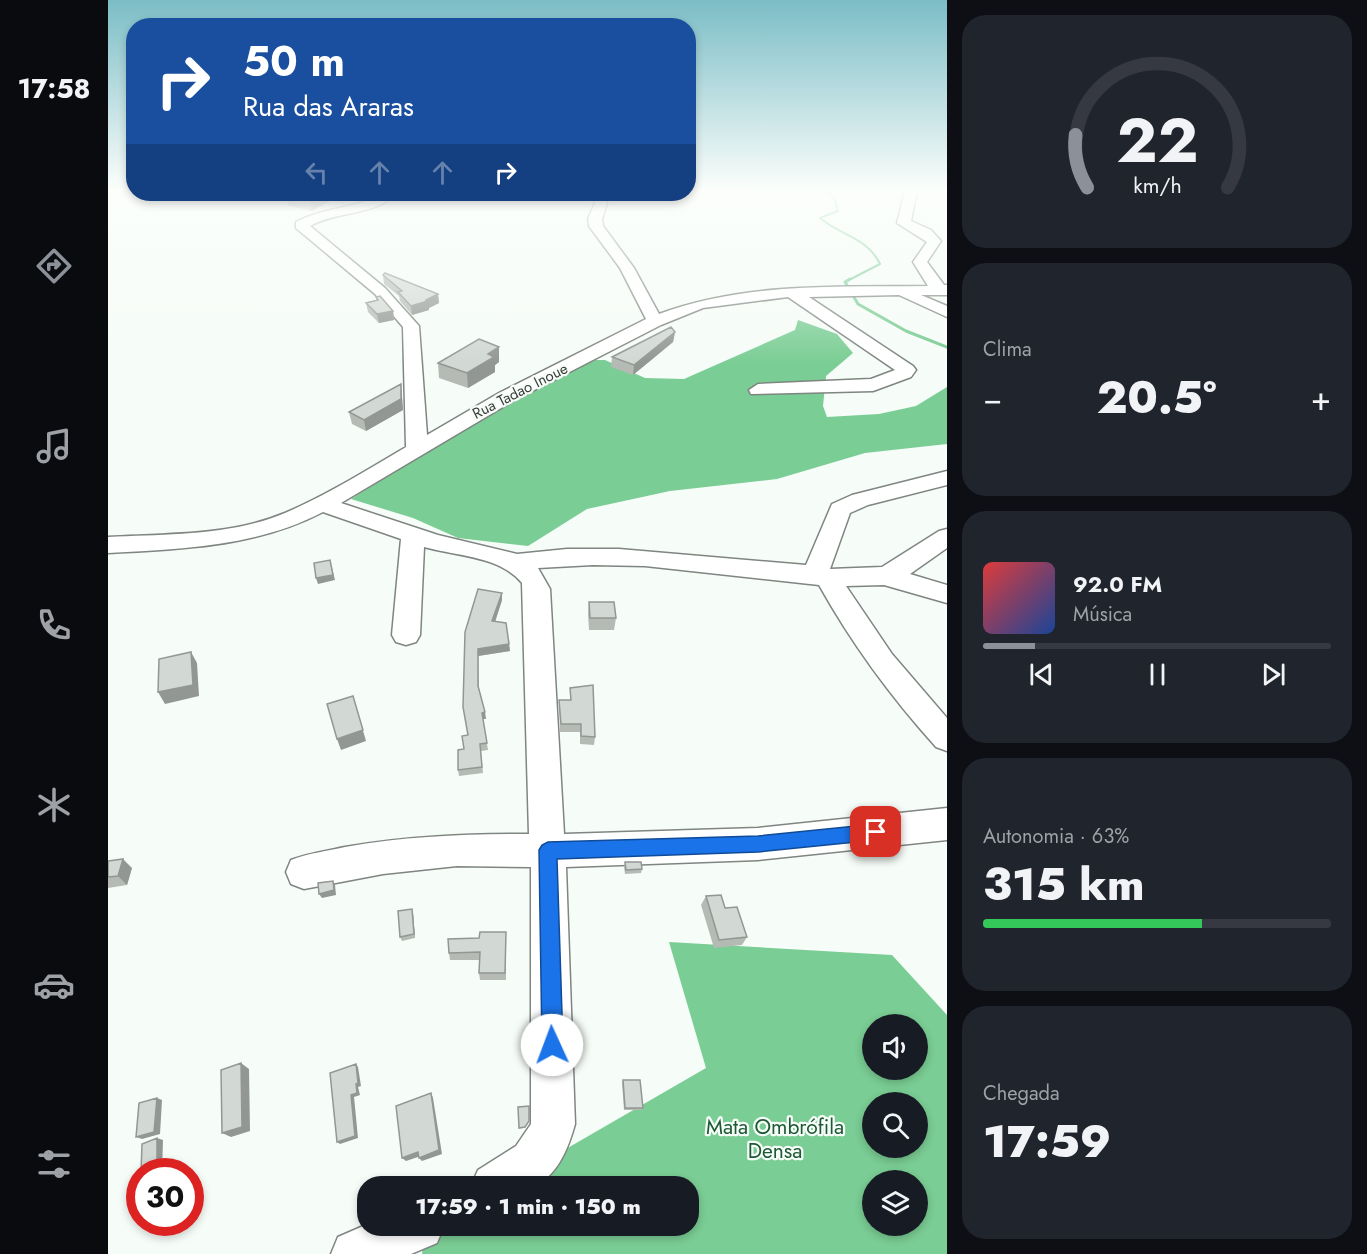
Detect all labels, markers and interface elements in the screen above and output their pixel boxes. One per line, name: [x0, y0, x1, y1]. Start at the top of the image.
text: 50 m: [243, 31, 345, 92]
icon: right: [144, 42, 222, 120]
text: 17:58: [17, 69, 91, 108]
text: Rua das Araras: [243, 87, 414, 126]
text: 22: [1116, 96, 1198, 186]
icon: left: [300, 156, 333, 189]
icon: ahead: [363, 156, 396, 189]
icon: ahead: [426, 156, 459, 189]
icon: right: [489, 156, 522, 189]
text: km/h: [1133, 171, 1181, 202]
icon: directions: [33, 245, 75, 287]
text: Clima: [983, 335, 1032, 364]
street label: Rua Tadao Inoue: [468, 357, 572, 425]
text: 20.5°: [1097, 365, 1217, 430]
text: −: [983, 375, 1002, 422]
text: +: [1311, 375, 1331, 422]
icon: music: [33, 425, 75, 467]
text: 92.0 FM: [1073, 568, 1162, 600]
text: Música: [1073, 600, 1132, 629]
icon: phone: [33, 604, 75, 646]
icon: previous: [1025, 658, 1058, 691]
icon: pause: [1141, 658, 1174, 691]
icon: next: [1257, 658, 1290, 691]
icon: climate: [33, 784, 75, 826]
pin: [850, 806, 901, 857]
icon: arrive: [859, 815, 892, 848]
text: Autonomia · 63%: [983, 822, 1129, 851]
text: 315 km: [983, 852, 1145, 917]
icon: car: [33, 964, 75, 1006]
position arrow: [520, 1013, 584, 1077]
map controls: [862, 1014, 928, 1236]
button: sound: [862, 1014, 928, 1080]
text: Chegada: [983, 1079, 1060, 1108]
button: search: [862, 1092, 928, 1158]
text: 17:59: [983, 1109, 1111, 1174]
park label: Mata Ombrófila Densa: [706, 1112, 844, 1166]
icon: filters: [33, 1143, 75, 1185]
speed limit sign: 30: [126, 1158, 204, 1236]
button: layers: [862, 1170, 928, 1236]
text: 17:59 · 1 min · 150 m: [415, 1190, 641, 1222]

